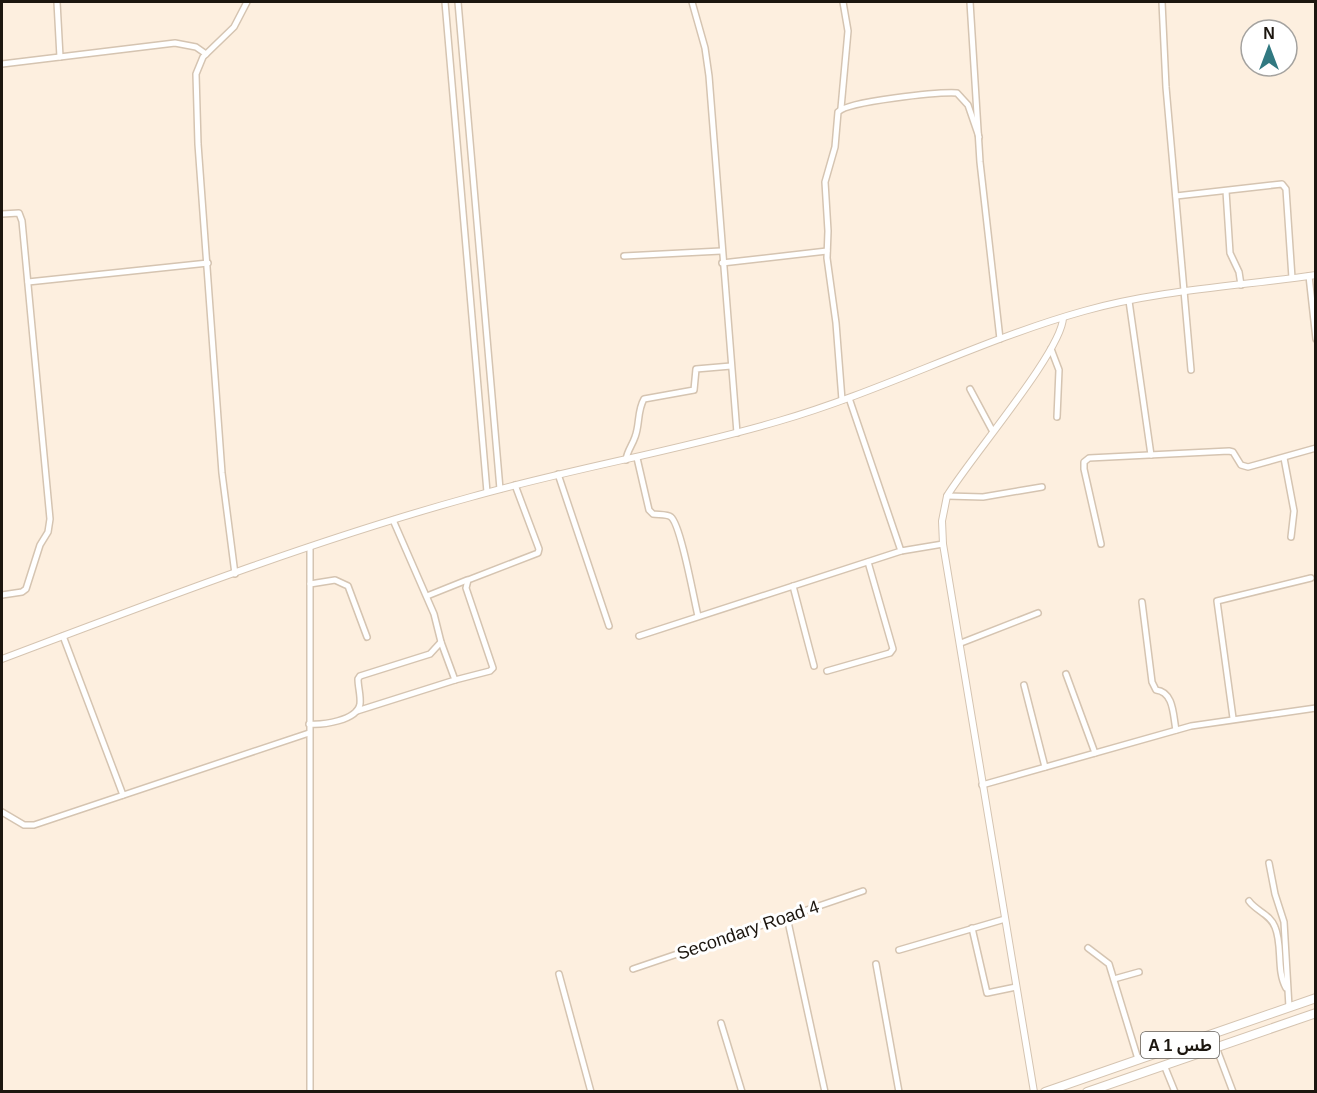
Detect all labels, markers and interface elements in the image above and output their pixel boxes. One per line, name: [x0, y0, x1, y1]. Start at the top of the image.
north arrow: [1239, 18, 1299, 78]
text: N: [1263, 25, 1275, 42]
street label: Secondary Road 4: [674, 896, 822, 964]
road number: A 1 طس: [1141, 1032, 1219, 1058]

